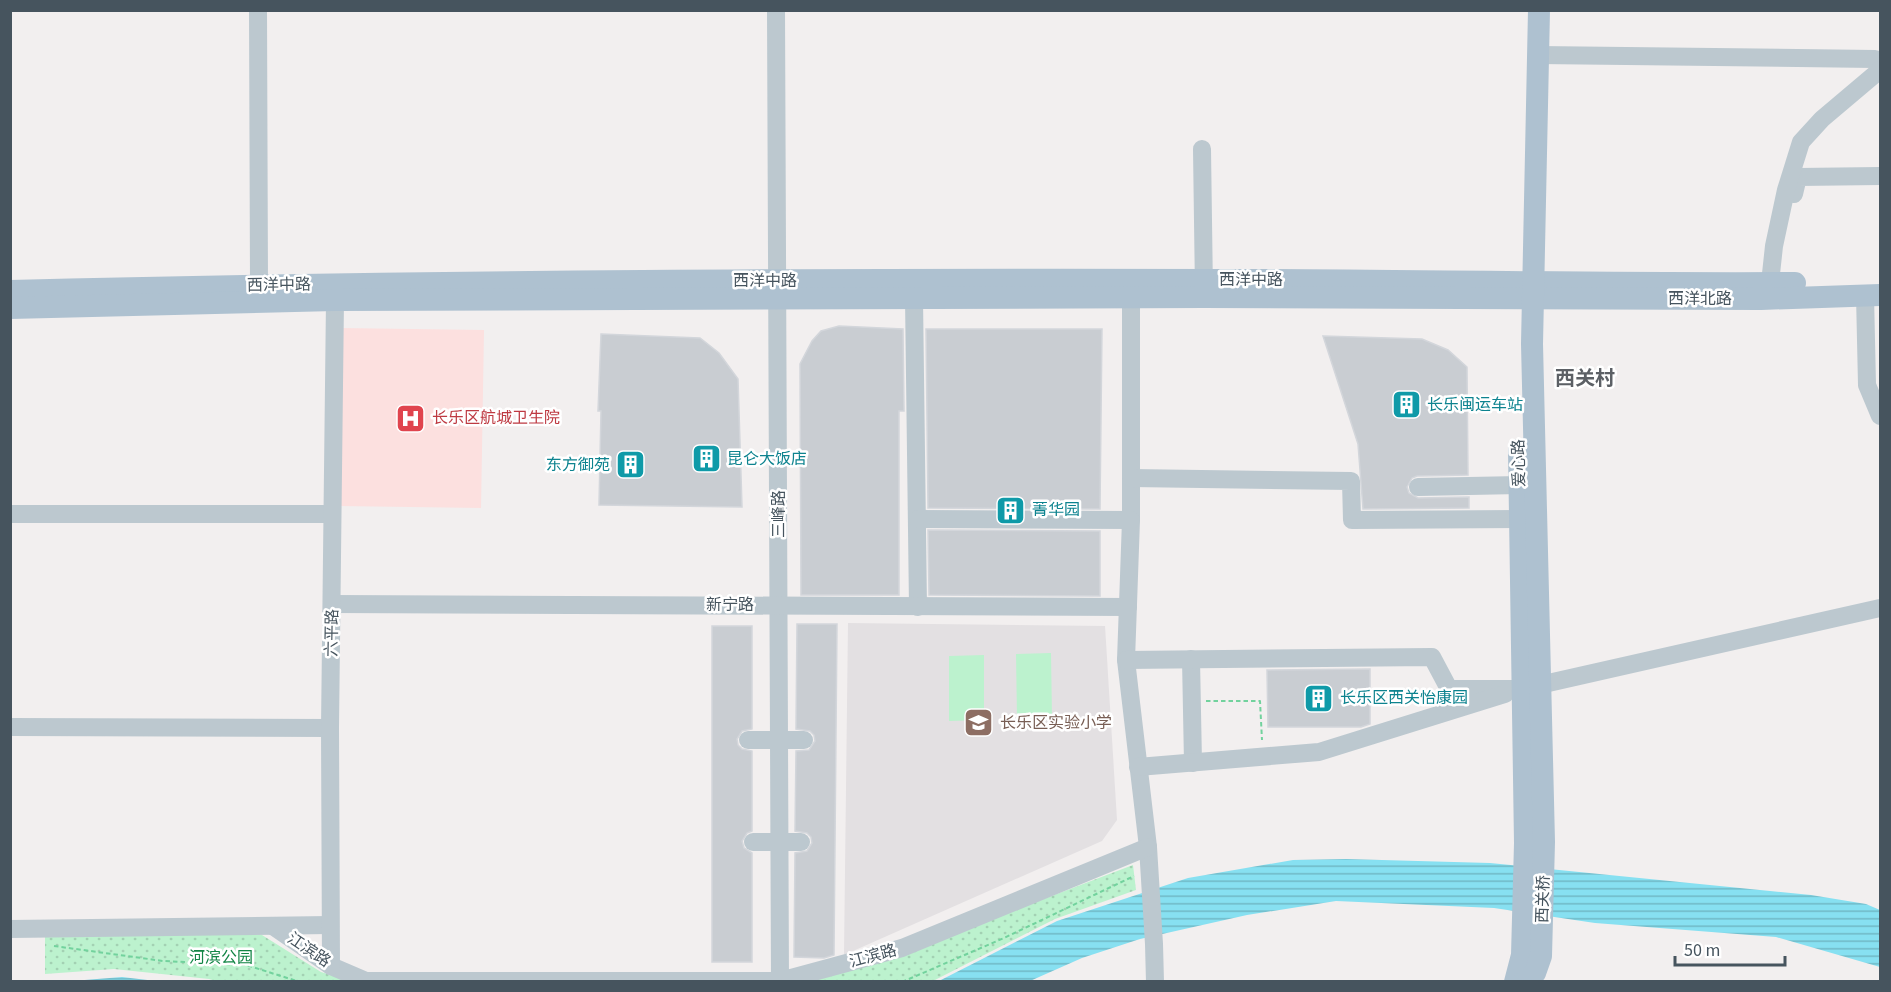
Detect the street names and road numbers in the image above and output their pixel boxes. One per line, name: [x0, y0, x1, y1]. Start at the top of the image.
street label: 西洋中路: [1219, 269, 1283, 291]
street label: 西洋中路: [733, 270, 797, 292]
street label: 西洋中路: [247, 273, 311, 297]
street label: 西洋北路: [1668, 288, 1732, 310]
street label: 爱心路: [1508, 439, 1530, 487]
street label: 三峰路: [768, 490, 790, 538]
street label: 新宁路: [706, 594, 754, 616]
street label: 六平路: [321, 609, 343, 657]
street label: 西关桥: [1531, 875, 1555, 923]
street label: 江滨路: [283, 927, 335, 973]
street label: 江滨路: [847, 939, 899, 973]

